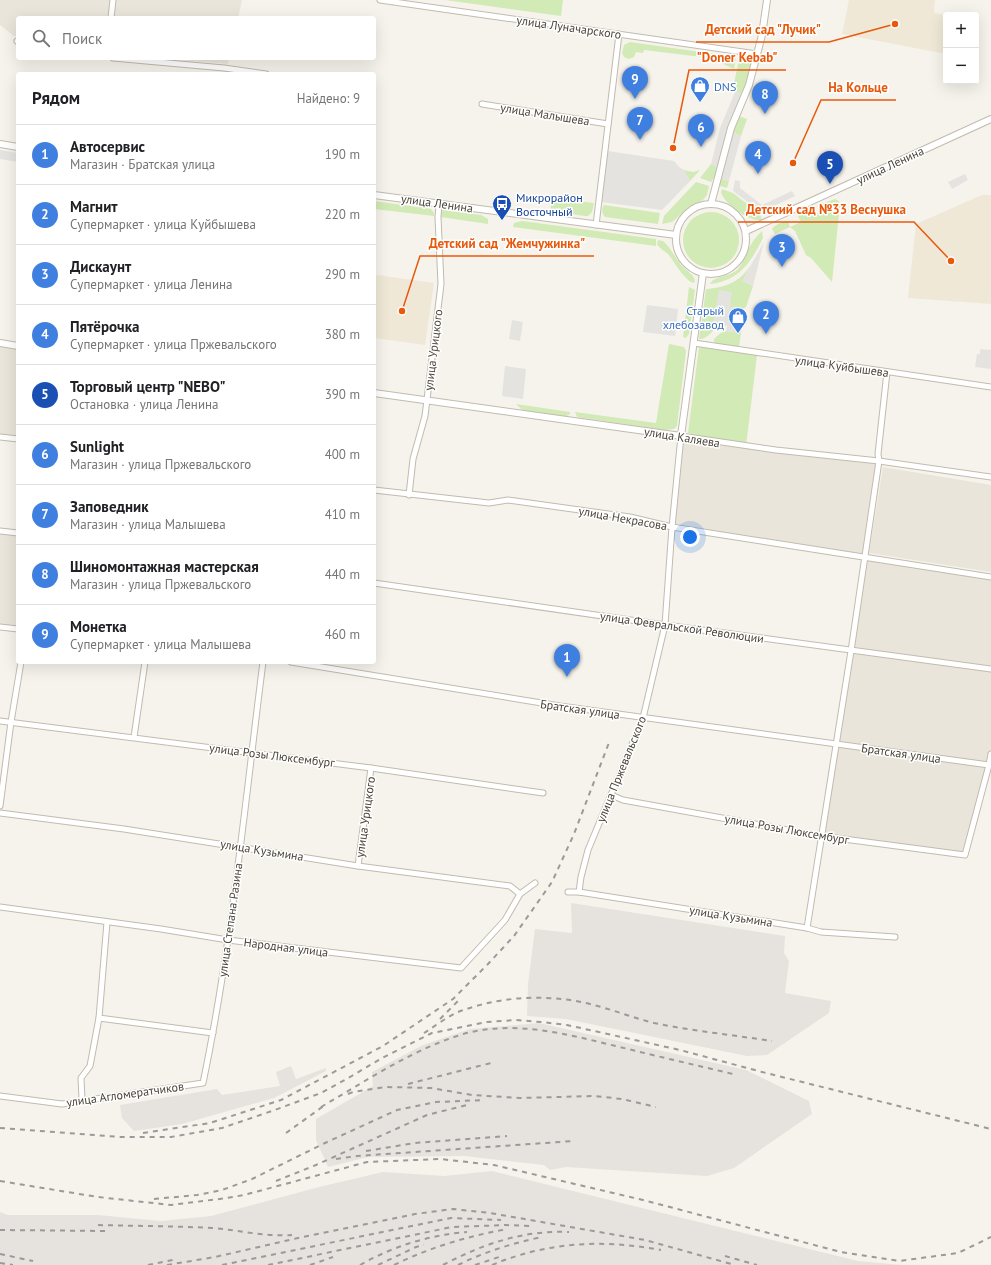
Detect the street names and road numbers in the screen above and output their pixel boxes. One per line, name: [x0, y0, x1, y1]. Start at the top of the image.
street label: улица Луначарского: [516, 12, 622, 42]
street label: улица Малышева: [499, 100, 591, 128]
street label: улица Ленина: [854, 143, 926, 187]
street label: улица Ленина: [400, 191, 474, 215]
street label: улица Урицкого: [421, 309, 445, 391]
street label: улица Куйбышева: [794, 352, 890, 380]
street label: улица Каляева: [643, 424, 721, 450]
street label: улица Некрасова: [578, 503, 668, 533]
street label: улица Февральской Революции: [599, 608, 765, 646]
street label: Братская улица: [539, 696, 621, 722]
street label: улица Пржевальского: [593, 714, 649, 824]
street label: улица Розы Люксембург: [208, 740, 336, 770]
street label: Братская улица: [860, 740, 942, 766]
street label: улица Урицкого: [352, 775, 378, 859]
street label: улица Розы Люксембург: [724, 811, 851, 847]
street label: улица Кузьмина: [219, 836, 305, 864]
street label: улица Степана Разина: [215, 862, 245, 978]
street label: улица Кузьмина: [688, 902, 774, 930]
street label: Народная улица: [243, 934, 329, 960]
street label: улица Агломератчиков: [65, 1078, 185, 1110]

